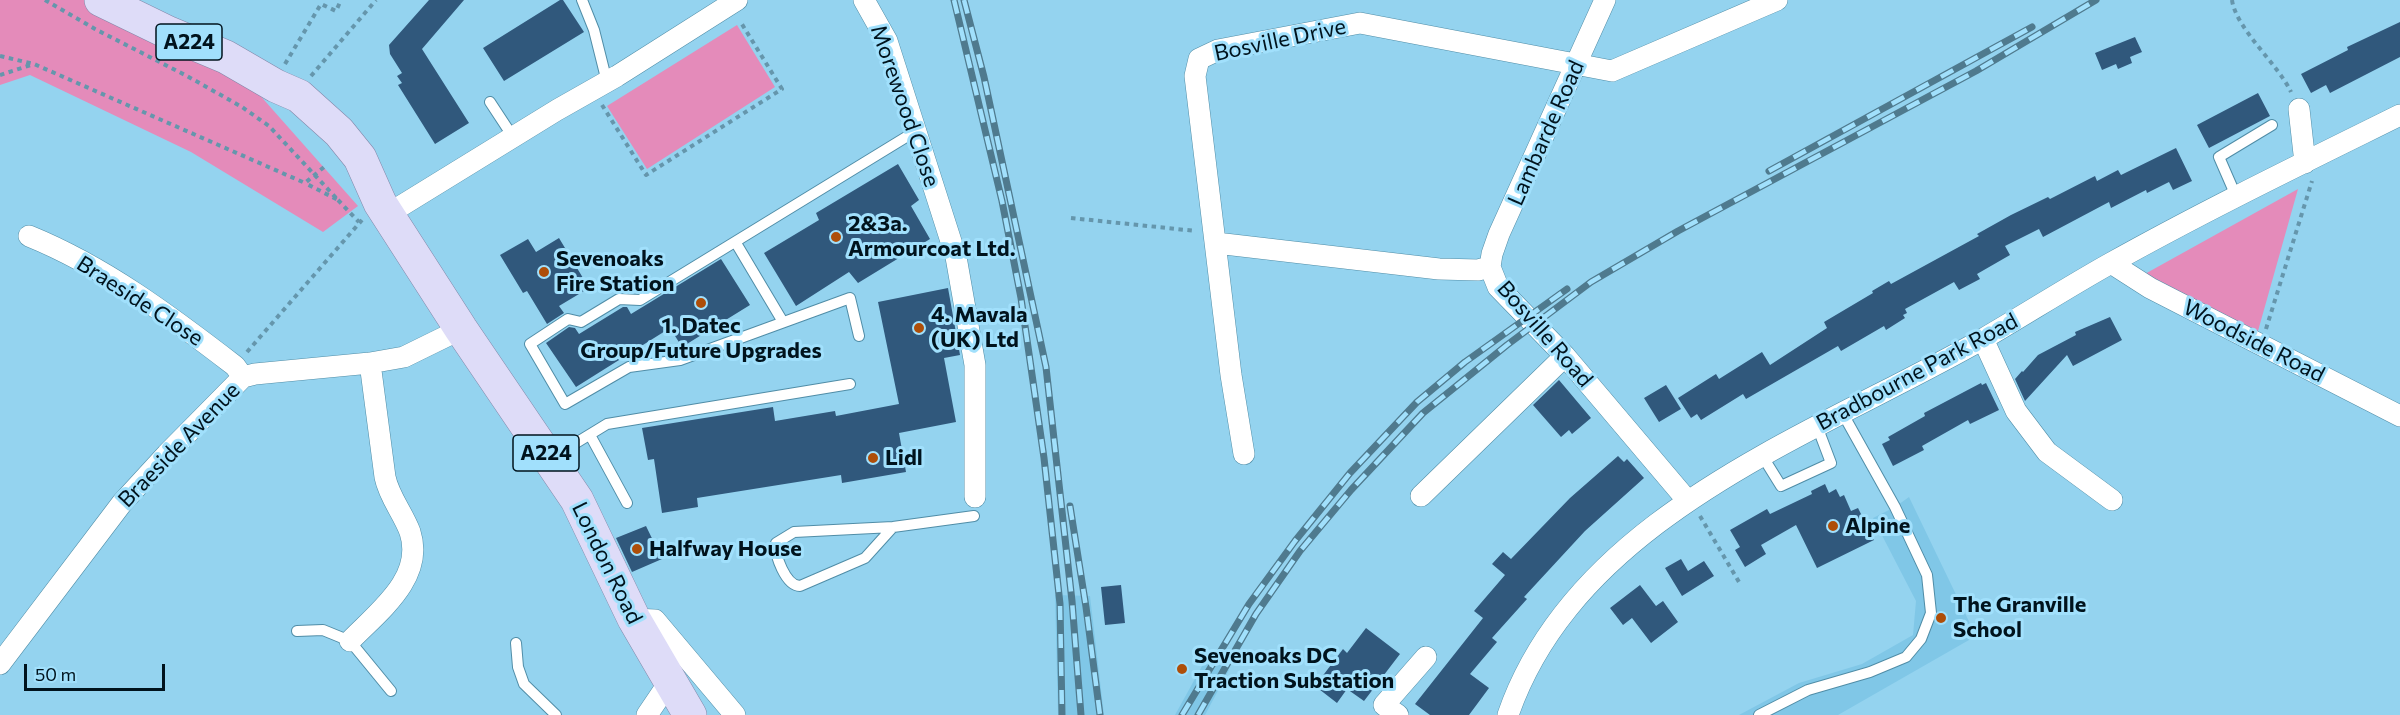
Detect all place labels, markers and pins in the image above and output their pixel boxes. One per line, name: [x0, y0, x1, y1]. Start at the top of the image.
place label: 2&3a. Armourcoat Ltd.: [848, 211, 1016, 262]
marker: 2&3a. Armourcoat Ltd.: [829, 230, 843, 244]
place label: Sevenoaks Fire Station: [556, 246, 675, 298]
marker: Sevenoaks Fire Station: [537, 265, 551, 279]
marker: 1. Datec Group/Future Upgrades: [694, 296, 708, 310]
place label: 4. Mavala (UK) Ltd: [931, 302, 1028, 354]
place label: 1. Datec Group/Future Upgrades: [580, 313, 822, 364]
marker: 4. Mavala (UK) Ltd: [912, 321, 926, 335]
place label: Lidl: [885, 445, 923, 471]
marker: Lidl: [866, 451, 880, 465]
place label: Alpine: [1845, 513, 1910, 539]
marker: Alpine: [1826, 519, 1840, 533]
place label: Halfway House: [649, 536, 802, 562]
marker: Halfway House: [630, 542, 644, 556]
place label: The Granville School: [1953, 592, 2086, 644]
marker: The Granville School: [1934, 611, 1948, 625]
place label: Sevenoaks DC Traction Substation: [1194, 643, 1394, 694]
marker: Sevenoaks DC Traction Substation: [1175, 662, 1189, 676]

